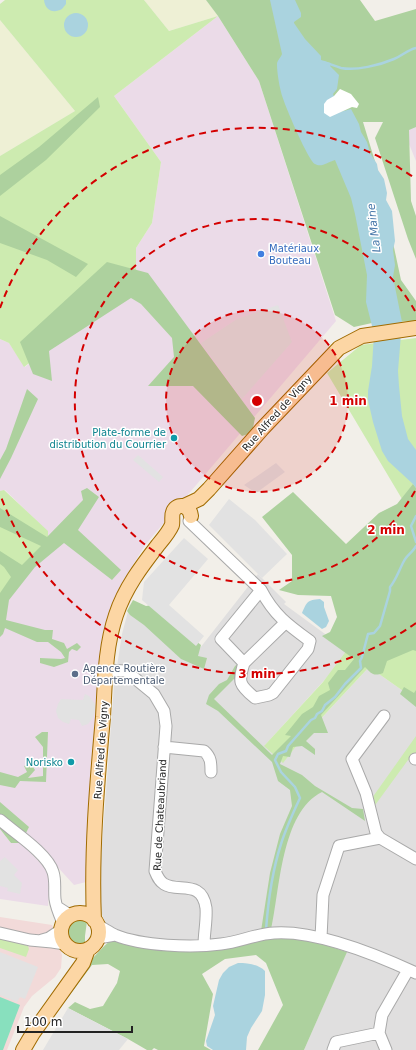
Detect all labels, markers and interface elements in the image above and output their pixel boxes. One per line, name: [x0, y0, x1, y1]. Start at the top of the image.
water label: La Maine: [365, 202, 383, 253]
place label: Matériaux Bouteau: [269, 243, 319, 266]
marker: Matériaux Bouteau: [256, 249, 266, 259]
street label: Rue Alfred de Vigny: [240, 373, 314, 453]
centre of rings: [250, 394, 264, 408]
text: 1 min: [329, 394, 367, 408]
place label: Plate-forme de distribution du Courrier: [49, 427, 167, 450]
marker: Plate-forme de distribution du Courrier: [169, 433, 179, 443]
text: 2 min: [367, 523, 405, 537]
place label: Agence Routière Départementale: [83, 663, 165, 686]
text: 3 min: [238, 667, 276, 681]
marker: Agence Routière Départementale: [70, 669, 80, 679]
street label: Rue Alfred de Vigny: [92, 700, 110, 800]
place label: Norisko: [26, 757, 63, 768]
marker: Norisko: [66, 757, 76, 767]
street label: Rue de Chateaubriand: [152, 759, 168, 871]
scale bar: [18, 1008, 132, 1034]
text: 100 m: [24, 1015, 62, 1029]

